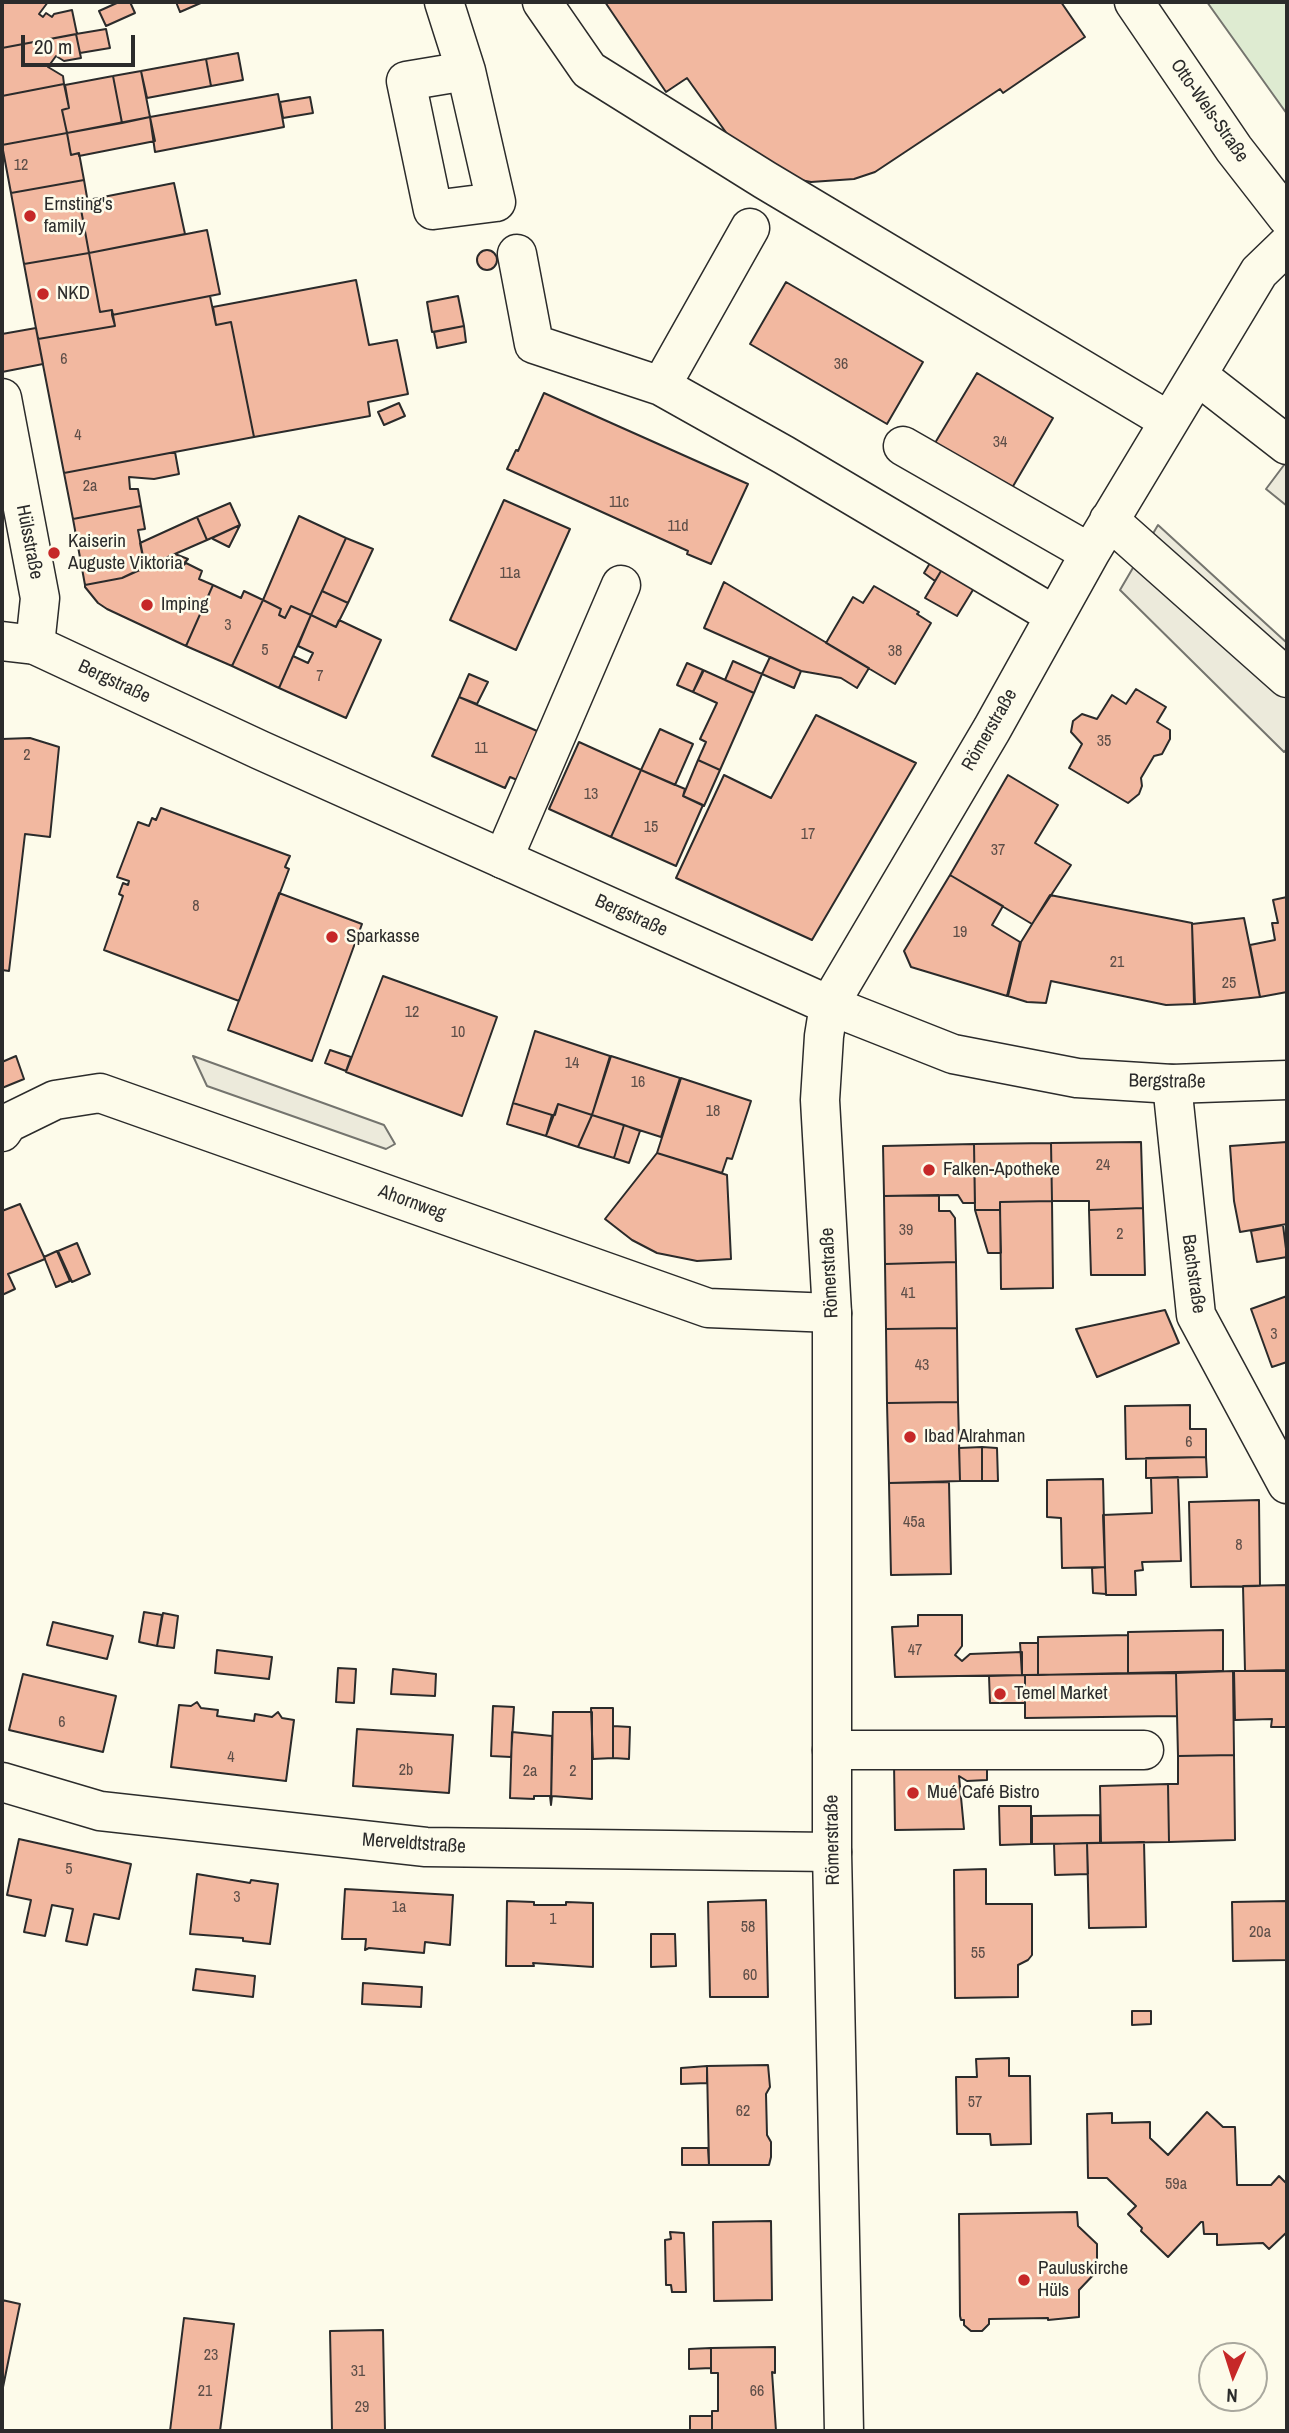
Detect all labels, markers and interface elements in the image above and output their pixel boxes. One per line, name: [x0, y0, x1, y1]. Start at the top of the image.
scale bar: [24, 21, 138, 65]
text: 20 m: [34, 32, 72, 61]
street label: Otto-Wels-Straße: [1165, 55, 1253, 167]
house number: 12: [14, 156, 28, 176]
place label: Ernsting's family: [44, 194, 113, 238]
marker: Ernsting's family: [22, 208, 38, 224]
place label: NKD: [57, 283, 90, 305]
marker: NKD: [35, 286, 51, 302]
house number: 6: [60, 350, 68, 370]
house number: 36: [834, 355, 848, 375]
house number: 4: [74, 426, 82, 446]
house number: 34: [993, 433, 1007, 453]
house number: 2a: [83, 477, 97, 497]
house number: 11c: [609, 493, 629, 513]
street label: Hülsstraße: [11, 503, 47, 581]
house number: 11d: [668, 517, 688, 537]
place label: Kaiserin Auguste Viktoria: [68, 531, 183, 575]
marker: Kaiserin Auguste Viktoria: [46, 545, 62, 561]
house number: 11a: [500, 564, 520, 584]
place label: Imping: [161, 594, 209, 616]
marker: Imping: [139, 597, 155, 613]
house number: 3: [224, 616, 232, 636]
house number: 5: [261, 641, 269, 661]
house number: 38: [888, 642, 902, 662]
street label: Bergstraße: [74, 655, 154, 709]
house number: 7: [316, 667, 324, 687]
street label: Römerstraße: [957, 685, 1023, 775]
house number: 35: [1097, 732, 1111, 752]
house number: 11: [474, 739, 488, 759]
house number: 2: [23, 746, 31, 766]
house number: 13: [584, 785, 598, 805]
house number: 15: [644, 818, 658, 838]
house number: 17: [801, 825, 815, 845]
house number: 37: [991, 841, 1005, 861]
street label: Bergstraße: [591, 890, 671, 942]
house number: 8: [192, 897, 200, 917]
house number: 19: [953, 923, 967, 943]
place label: Sparkasse: [346, 926, 420, 948]
marker: Sparkasse: [324, 929, 340, 945]
house number: 21: [1110, 953, 1124, 973]
house number: 25: [1222, 974, 1236, 994]
house number: 12: [405, 1003, 419, 1023]
house number: 10: [451, 1023, 465, 1043]
house number: 14: [565, 1054, 579, 1074]
street label: Bergstraße: [1128, 1070, 1206, 1094]
house number: 16: [631, 1073, 645, 1093]
house number: 18: [706, 1102, 720, 1122]
house number: 24: [1096, 1156, 1110, 1176]
place label: Falken-Apotheke: [943, 1159, 1060, 1181]
marker: Falken-Apotheke: [921, 1162, 937, 1178]
street label: Ahornweg: [375, 1180, 449, 1226]
house number: 39: [899, 1221, 913, 1241]
house number: 2: [1116, 1225, 1124, 1245]
street label: Römerstraße: [816, 1227, 844, 1319]
street label: Bachstraße: [1176, 1233, 1210, 1315]
house number: 41: [901, 1284, 915, 1304]
house number: 3: [1270, 1325, 1278, 1345]
house number: 43: [915, 1356, 929, 1376]
place label: Ibad Alrahman: [924, 1426, 1025, 1448]
marker: Ibad Alrahman: [902, 1429, 918, 1445]
house number: 6: [1185, 1433, 1193, 1453]
house number: 45a: [903, 1513, 925, 1533]
house number: 8: [1235, 1536, 1243, 1556]
house number: 47: [908, 1641, 922, 1661]
place label: Temel Market: [1014, 1683, 1107, 1705]
marker: Temel Market: [992, 1686, 1008, 1702]
house number: 6: [58, 1713, 66, 1733]
house number: 4: [227, 1748, 235, 1768]
house number: 2b: [399, 1761, 413, 1781]
house number: 2a: [523, 1762, 537, 1782]
house number: 2: [569, 1762, 577, 1782]
place label: Mué Café Bistro: [927, 1782, 1040, 1804]
marker: Mué Café Bistro: [905, 1785, 921, 1801]
street label: Römerstraße: [821, 1794, 845, 1886]
street label: Merveldtstraße: [361, 1829, 467, 1859]
house number: 5: [65, 1860, 73, 1880]
house number: 3: [233, 1888, 241, 1908]
house number: 1a: [392, 1898, 406, 1918]
house number: 1: [549, 1910, 557, 1930]
house number: 58: [741, 1918, 755, 1938]
house number: 20a: [1249, 1923, 1271, 1943]
house number: 55: [971, 1944, 985, 1964]
house number: 60: [743, 1966, 757, 1986]
house number: 57: [968, 2093, 982, 2113]
house number: 62: [736, 2102, 750, 2122]
house number: 59a: [1165, 2175, 1187, 2195]
place label: Pauluskirche Hüls: [1038, 2258, 1128, 2302]
marker: Pauluskirche Hüls: [1016, 2272, 1032, 2288]
north arrow: [1198, 2342, 1268, 2412]
house number: 23: [204, 2346, 218, 2366]
house number: 31: [351, 2362, 365, 2382]
house number: 21: [198, 2382, 212, 2402]
house number: 66: [750, 2382, 764, 2402]
text: N: [1226, 2383, 1238, 2409]
house number: 29: [355, 2398, 369, 2418]

